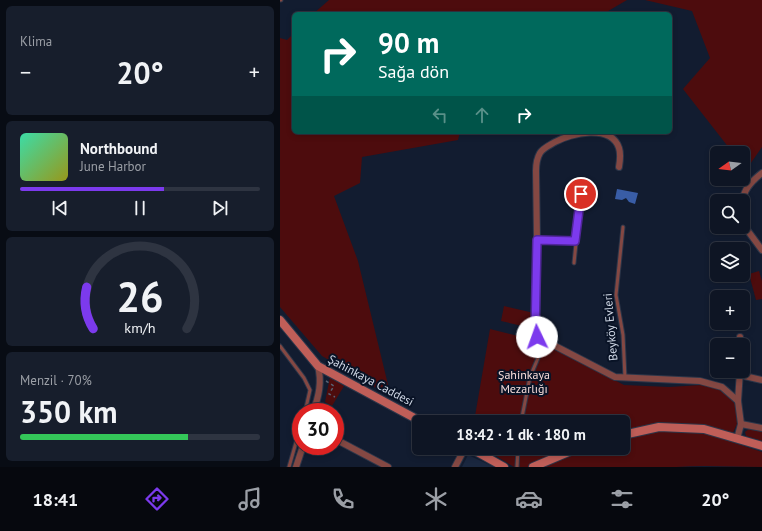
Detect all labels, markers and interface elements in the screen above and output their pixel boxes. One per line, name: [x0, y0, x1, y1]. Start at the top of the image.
text: 90 m: [378, 24, 439, 61]
icon: right: [312, 28, 364, 80]
text: Klima: [20, 33, 52, 50]
text: 20°: [116, 53, 164, 92]
text: −: [20, 58, 31, 86]
text: +: [249, 58, 260, 86]
text: Sağa dön: [378, 60, 449, 83]
icon: left: [429, 104, 451, 126]
icon: ahead: [471, 104, 493, 126]
icon: right: [513, 104, 535, 126]
text: Northbound: [80, 139, 157, 158]
north arrow: [710, 146, 750, 186]
map controls: [710, 146, 750, 378]
text: June Harbor: [80, 158, 146, 175]
pin: [564, 177, 598, 211]
icon: arrive: [570, 183, 592, 205]
button: search: [710, 194, 750, 234]
icon: previous: [49, 197, 71, 219]
icon: pause: [129, 197, 151, 219]
icon: next: [209, 197, 231, 219]
button: layers: [710, 242, 750, 282]
text: 26: [116, 270, 164, 323]
button: +: [710, 290, 750, 330]
street label: Beyköy Evleri: [600, 293, 620, 361]
position arrow: [516, 316, 558, 358]
text: km/h: [124, 318, 156, 337]
button: −: [710, 338, 750, 378]
street label: Şahinkaya Caddesi: [326, 351, 416, 409]
park label: Şahinkaya Mezarlığı: [498, 367, 550, 396]
text: Menzil · 70%: [20, 372, 92, 389]
text: 350 km: [20, 392, 118, 431]
speed limit sign: 30: [292, 403, 344, 455]
text: 18:42 · 1 dk · 180 m: [456, 425, 586, 444]
icon: directions: [143, 485, 171, 513]
icon: music: [236, 485, 264, 513]
icon: phone: [329, 485, 357, 513]
icon: climate: [422, 485, 450, 513]
icon: car: [515, 485, 543, 513]
icon: filters: [608, 485, 636, 513]
text: 18:41: [33, 488, 78, 511]
text: 20°: [701, 488, 729, 511]

